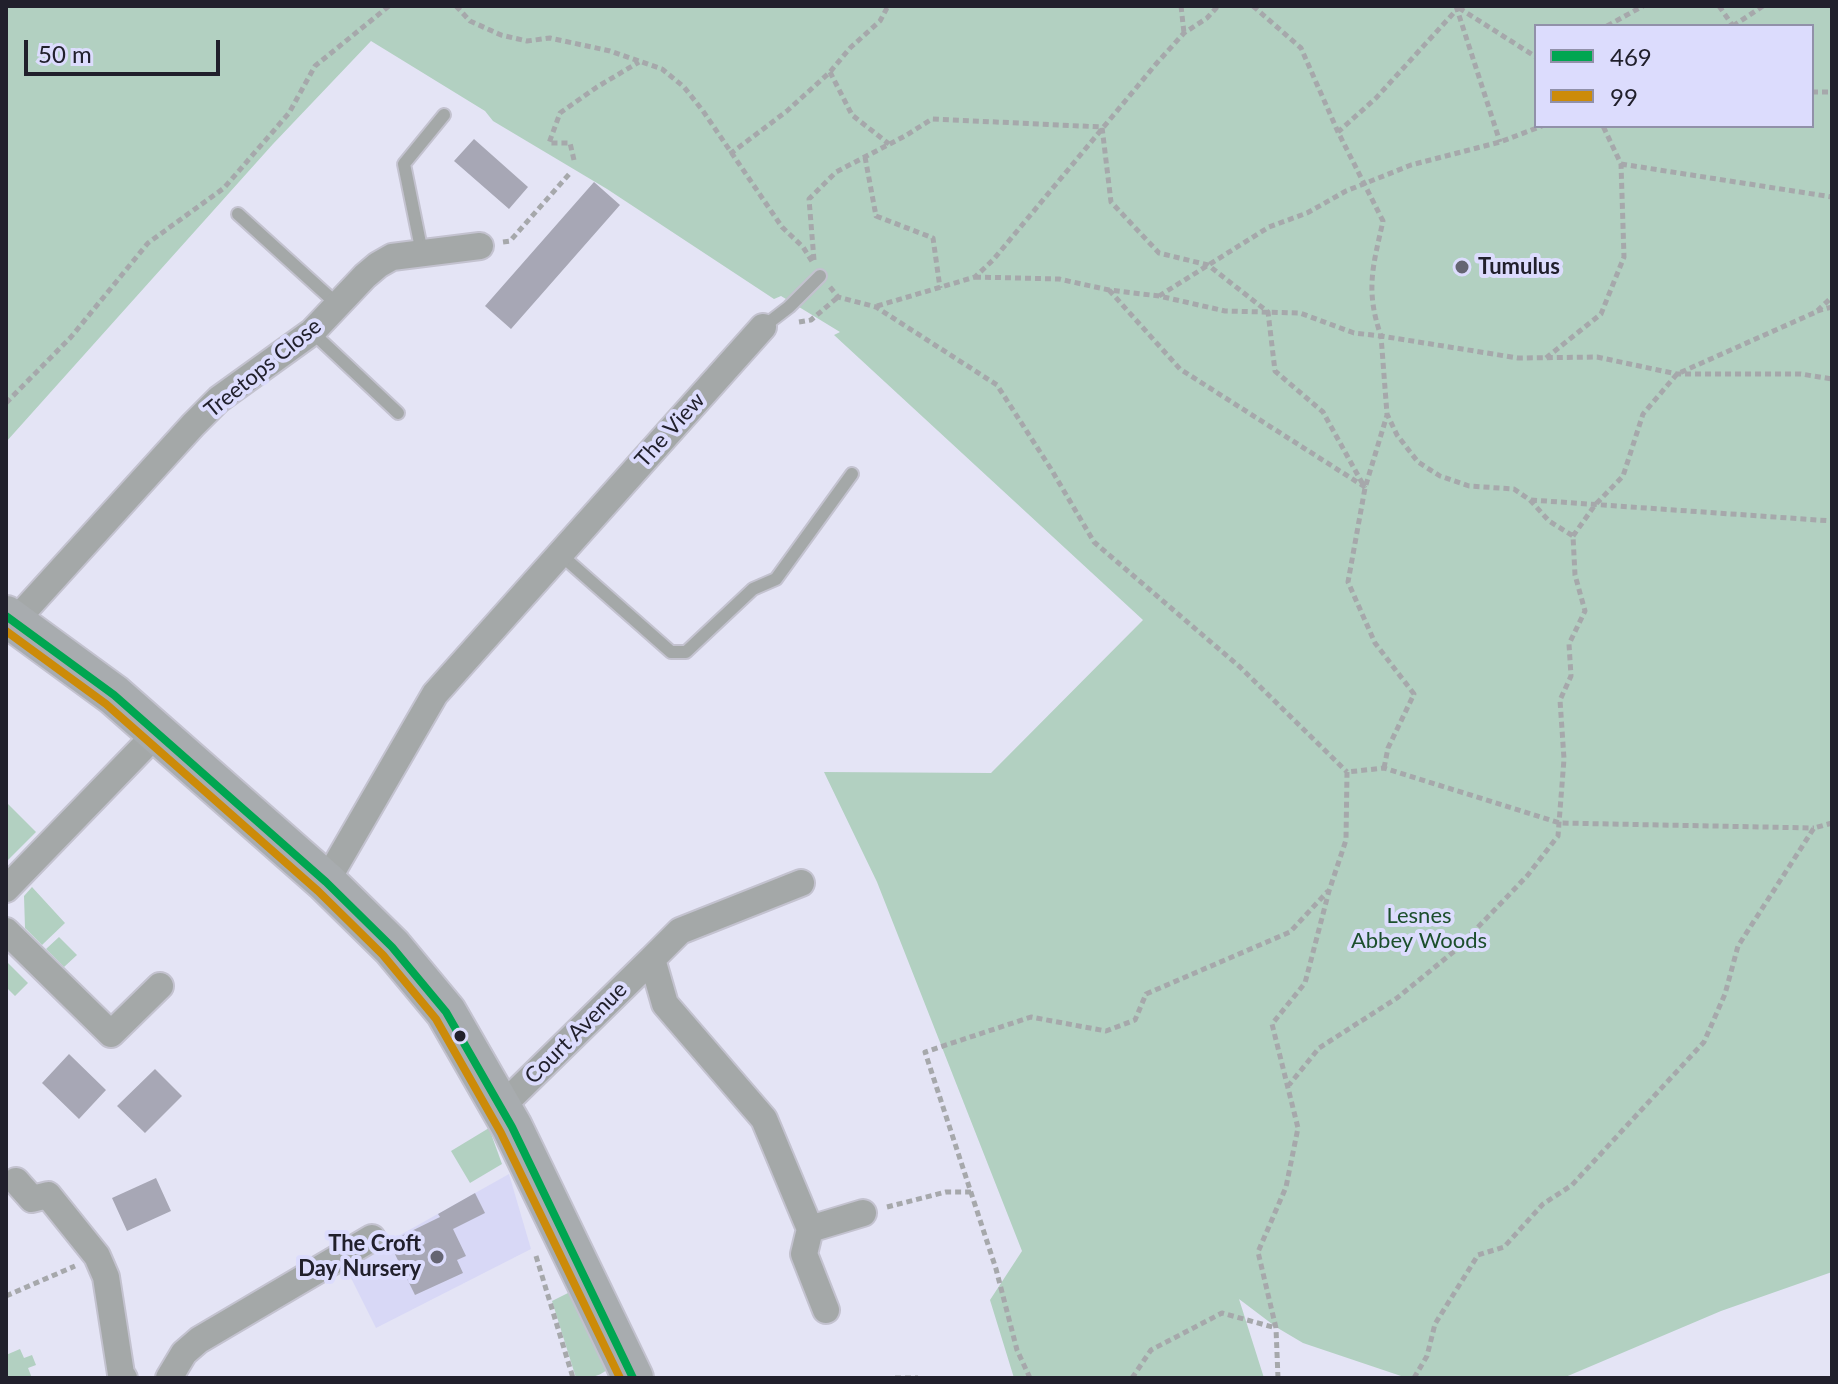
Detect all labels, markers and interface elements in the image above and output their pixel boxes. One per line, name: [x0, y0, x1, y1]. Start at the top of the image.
scale bar: [28, 24, 224, 74]
legend: [1534, 24, 1814, 128]
text: 50 m: [38, 39, 92, 68]
text: 469: [1610, 42, 1652, 71]
text: 99: [1610, 82, 1638, 111]
place label: Tumulus: [1478, 254, 1560, 280]
marker: Tumulus: [1453, 258, 1471, 276]
street label: Treetops Close: [199, 313, 327, 423]
street label: The View: [630, 387, 710, 473]
park label: Lesnes Abbey Woods: [1351, 903, 1487, 954]
street label: Court Avenue: [519, 976, 633, 1090]
unlabelled marker: [452, 1028, 468, 1044]
place label: The Croft Day Nursery: [298, 1231, 421, 1282]
marker: The Croft Day Nursery: [428, 1248, 446, 1266]

